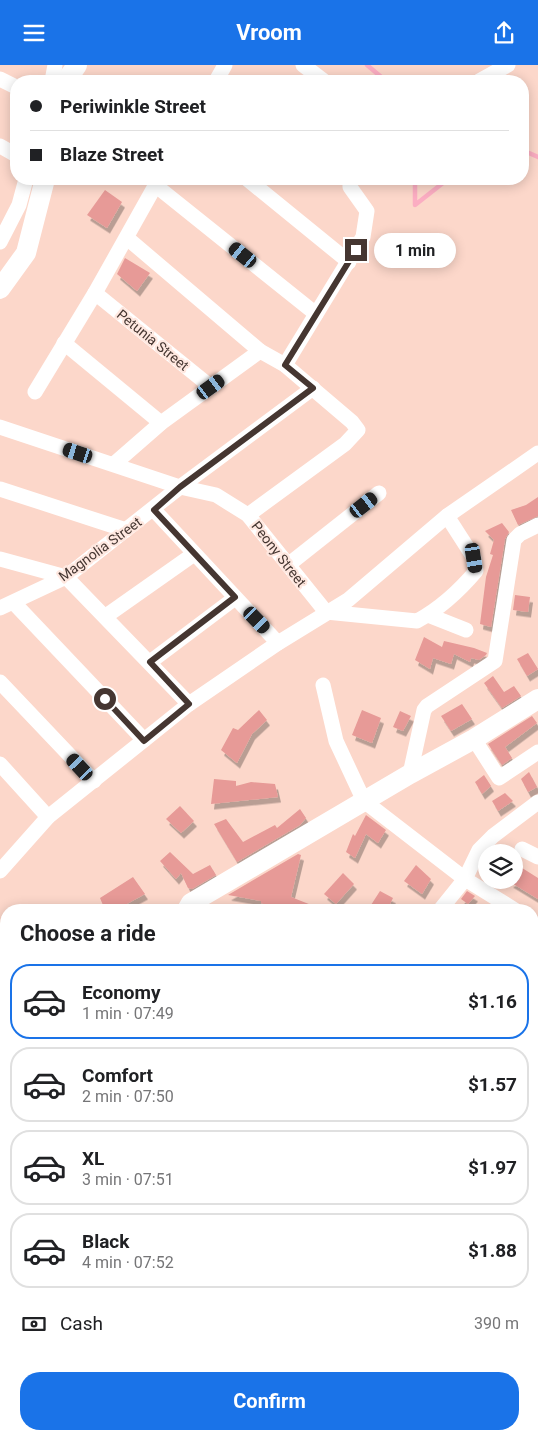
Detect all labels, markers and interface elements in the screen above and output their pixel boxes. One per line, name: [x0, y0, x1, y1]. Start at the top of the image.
icon: menu: [20, 19, 48, 47]
icon: share: [490, 19, 518, 47]
text: Vroom: [236, 20, 302, 45]
text: Periwinkle Street: [60, 95, 206, 118]
text: Blaze Street: [60, 143, 164, 166]
callout: 1 min: [374, 233, 456, 267]
route end: [345, 239, 367, 261]
car: [226, 240, 259, 270]
text: 1 min: [395, 241, 435, 260]
street label: Petunia Street: [114, 306, 192, 374]
car: [194, 372, 227, 402]
car: [61, 441, 94, 465]
car: [347, 490, 380, 520]
street label: Magnolia Street: [56, 513, 145, 584]
street label: Peony Street: [248, 518, 310, 590]
car: [464, 542, 483, 574]
car: [241, 604, 272, 636]
route start: [94, 688, 116, 710]
car: [64, 751, 95, 783]
map controls: [478, 844, 523, 889]
button: layers: [478, 844, 523, 889]
text: Choose a ride: [20, 921, 156, 946]
icon: car: [22, 979, 67, 1024]
text: Economy: [82, 981, 161, 1004]
text: $1.16: [468, 990, 517, 1013]
text: 1 min · 07:49: [82, 1004, 174, 1023]
icon: car: [22, 1062, 67, 1107]
text: Comfort: [82, 1064, 153, 1087]
text: $1.57: [468, 1073, 517, 1096]
text: 2 min · 07:50: [82, 1087, 174, 1106]
icon: car: [22, 1145, 67, 1190]
text: XL: [82, 1147, 104, 1170]
text: $1.97: [468, 1156, 517, 1179]
text: 3 min · 07:51: [82, 1170, 174, 1189]
icon: car: [22, 1228, 67, 1273]
text: Black: [82, 1230, 129, 1253]
text: $1.88: [468, 1239, 517, 1262]
text: 4 min · 07:52: [82, 1253, 174, 1272]
icon: cash: [20, 1310, 48, 1338]
text: Cash: [60, 1312, 103, 1335]
text: 390 m: [474, 1314, 519, 1333]
button: Confirm: [20, 1372, 519, 1430]

